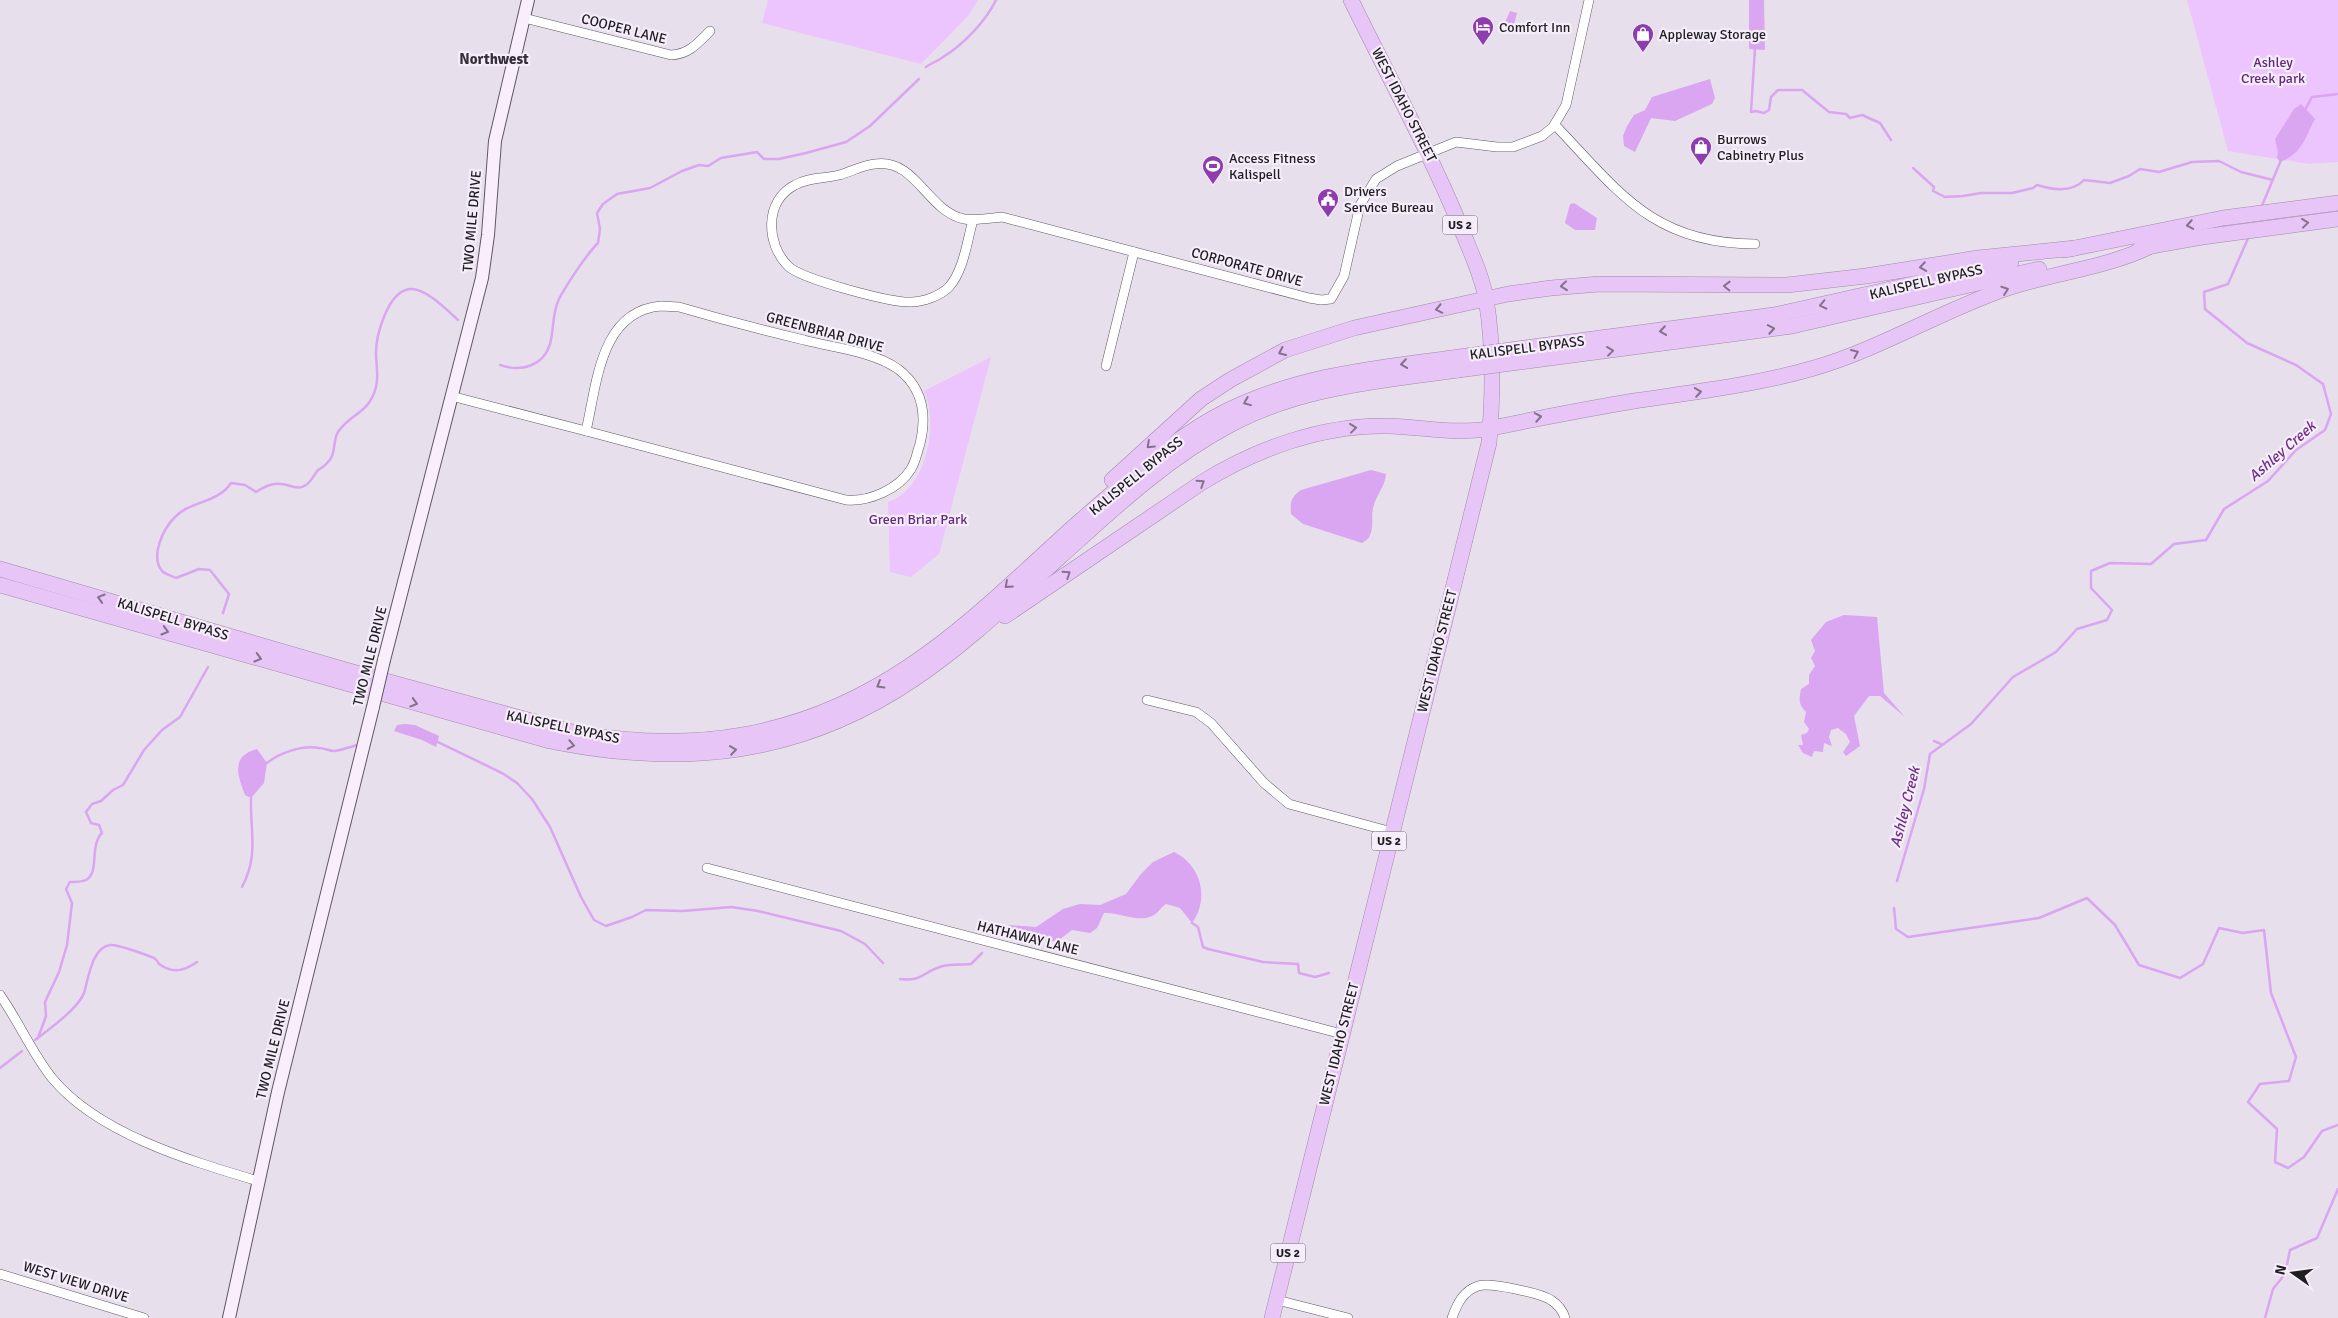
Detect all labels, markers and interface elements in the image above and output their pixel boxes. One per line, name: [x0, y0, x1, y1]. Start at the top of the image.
street label: COOPER LANE: [580, 10, 668, 48]
hotel icon: Comfort Inn: [1471, 15, 1495, 46]
place label: Comfort Inn: [1499, 19, 1570, 36]
shop icon: Appleway Storage: [1631, 22, 1655, 53]
place label: Appleway Storage: [1659, 26, 1766, 43]
street label: WEST IDAHO STREET: [1368, 45, 1440, 165]
district label: Northwest: [459, 50, 529, 68]
park label: Ashley Creek park: [2241, 54, 2305, 87]
place label: Burrows Cabinetry Plus: [1717, 131, 1804, 164]
shop icon: Burrows Cabinetry Plus: [1689, 135, 1713, 166]
place label: Access Fitness Kalispell: [1229, 150, 1316, 183]
sports icon: Access Fitness Kalispell: [1201, 154, 1225, 185]
street label: TWO MILE DRIVE: [459, 169, 485, 273]
place label: Drivers Service Bureau: [1344, 183, 1434, 216]
public building icon: Drivers Service Bureau: [1316, 187, 1340, 218]
road number: US 2: [1442, 216, 1478, 234]
one-way arrow: [2301, 218, 2309, 229]
one-way arrow: [2186, 220, 2195, 230]
street label: CORPORATE DRIVE: [1189, 244, 1305, 290]
street label: KALISPELL BYPASS: [1868, 261, 1984, 303]
one-way arrow: [1918, 261, 1926, 272]
one-way arrow: [1560, 281, 1568, 292]
one-way arrow: [1722, 281, 1730, 291]
one-way arrow: [2000, 285, 2009, 295]
one-way arrow: [1819, 299, 1827, 310]
one-way arrow: [1434, 304, 1443, 314]
street label: GREENBRIAR DRIVE: [764, 308, 886, 356]
one-way arrow: [1658, 325, 1666, 336]
one-way arrow: [1767, 325, 1775, 335]
street label: KALISPELL BYPASS: [1469, 332, 1586, 363]
one-way arrow: [1278, 345, 1287, 356]
one-way arrow: [1606, 346, 1614, 357]
one-way arrow: [1851, 348, 1859, 358]
one-way arrow: [1400, 358, 1408, 369]
one-way arrow: [1694, 387, 1703, 397]
one-way arrow: [1243, 396, 1252, 406]
one-way arrow: [1533, 413, 1542, 423]
water label: Ashley Creek: [2245, 416, 2320, 485]
one-way arrow: [1349, 423, 1357, 434]
street label: KALISPELL BYPASS: [1086, 433, 1186, 519]
one-way arrow: [1146, 439, 1155, 448]
one-way arrow: [1196, 479, 1205, 489]
park label: Green Briar Park: [869, 511, 967, 528]
one-way arrow: [1061, 571, 1071, 580]
one-way arrow: [1004, 580, 1013, 589]
street label: WEST IDAHO STREET: [1414, 588, 1461, 714]
one-way arrow: [97, 593, 105, 603]
street label: KALISPELL BYPASS: [115, 594, 231, 644]
street label: TWO MILE DRIVE: [349, 604, 391, 708]
one-way arrow: [160, 626, 168, 636]
one-way arrow: [253, 653, 262, 663]
one-way arrow: [876, 678, 885, 688]
one-way arrow: [409, 698, 418, 708]
street label: KALISPELL BYPASS: [505, 707, 622, 747]
one-way arrow: [567, 739, 575, 750]
one-way arrow: [728, 746, 737, 756]
water label: Ashley Creek: [1886, 763, 1924, 849]
road number: US 2: [1372, 831, 1406, 850]
street label: HATHAWAY LANE: [975, 917, 1081, 959]
street label: WEST IDAHO STREET: [1316, 981, 1363, 1107]
street label: TWO MILE DRIVE: [252, 997, 294, 1101]
road number: US 2: [1270, 1244, 1306, 1262]
north arrow: [2268, 1248, 2318, 1298]
street label: WEST VIEW DRIVE: [21, 1258, 131, 1306]
text: N: [2271, 1263, 2290, 1277]

